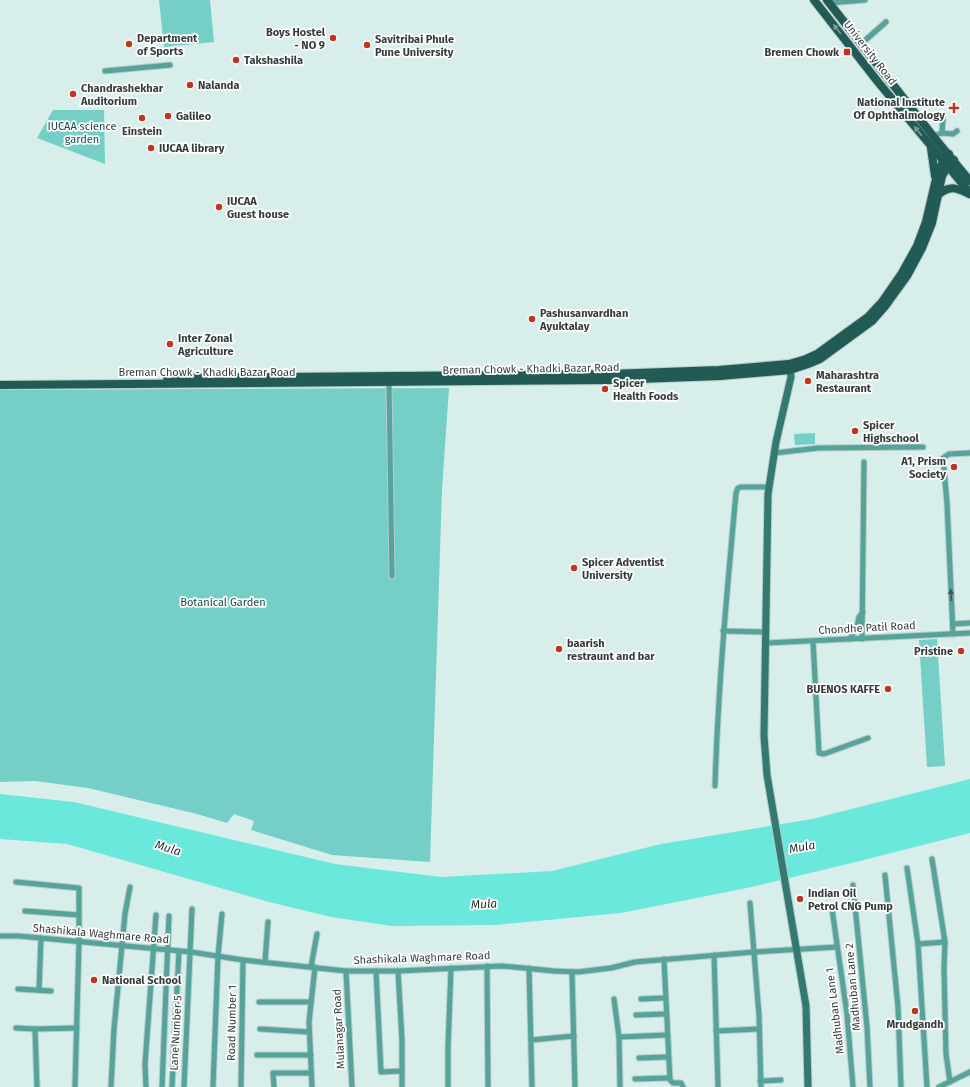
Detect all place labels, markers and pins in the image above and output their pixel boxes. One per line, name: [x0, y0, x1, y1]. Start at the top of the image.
place label: Boys Hostel - NO 9: [266, 26, 326, 52]
place label: Department of Sports: [137, 32, 198, 58]
marker: Boys Hostel - NO 9: [328, 33, 338, 43]
place label: Savitribai Phule Pune University: [375, 33, 454, 59]
marker: Department of Sports: [124, 39, 134, 49]
marker: Savitribai Phule Pune University: [362, 40, 372, 50]
place label: Bremen Chowk: [764, 46, 840, 59]
marker: Bremen Chowk: [842, 47, 852, 57]
place label: Takshashila: [244, 54, 303, 67]
marker: Takshashila: [231, 55, 241, 65]
place label: Nalanda: [198, 79, 239, 92]
marker: Nalanda: [185, 80, 195, 90]
place label: Chandrashekhar Auditorium: [80, 82, 164, 108]
marker: Chandrashekhar Auditorium: [68, 89, 78, 99]
place label: National Institute Of Ophthalmology: [853, 96, 945, 122]
marker: National Institute Of Ophthalmology: [948, 102, 960, 114]
place label: Galileo: [176, 110, 212, 123]
marker: Galileo: [163, 111, 173, 121]
marker: Einstein: [137, 113, 147, 123]
place label: Einstein: [122, 125, 162, 138]
place label: IUCAA library: [159, 142, 225, 155]
marker: IUCAA library: [146, 143, 156, 153]
place label: IUCAA Guest house: [227, 195, 289, 221]
marker: IUCAA Guest house: [214, 202, 224, 212]
place label: Pashusanvardhan Ayuktalay: [539, 307, 628, 333]
marker: Pashusanvardhan Ayuktalay: [527, 314, 537, 324]
place label: Inter Zonal Agriculture: [177, 332, 233, 358]
marker: Inter Zonal Agriculture: [165, 339, 175, 349]
place label: Maharashtra Restaurant: [816, 369, 879, 395]
marker: Maharashtra Restaurant: [803, 376, 813, 386]
place label: Spicer Health Foods: [613, 377, 679, 403]
marker: Spicer Health Foods: [600, 384, 610, 394]
place label: Spicer Highschool: [863, 419, 920, 445]
marker: Spicer Highschool: [850, 426, 860, 436]
place label: A1, Prism Society: [900, 455, 946, 481]
marker: A1, Prism Society: [949, 462, 959, 472]
place label: Spicer Adventist University: [582, 556, 665, 582]
marker: Spicer Adventist University: [569, 563, 579, 573]
place label: baarish restraunt and bar: [567, 637, 655, 663]
marker: baarish restraunt and bar: [554, 644, 564, 654]
place label: Pristine: [914, 645, 953, 658]
marker: Pristine: [956, 646, 966, 656]
place label: BUENOS KAFFE: [807, 683, 880, 696]
marker: BUENOS KAFFE: [883, 684, 893, 694]
place label: Indian Oil Petrol CNG Pump: [808, 887, 893, 913]
marker: Indian Oil Petrol CNG Pump: [795, 894, 805, 904]
place label: National School: [102, 974, 182, 987]
marker: National School: [89, 975, 99, 985]
marker: Mrudgandh: [910, 1006, 920, 1016]
place label: Mrudgandh: [886, 1018, 944, 1031]

